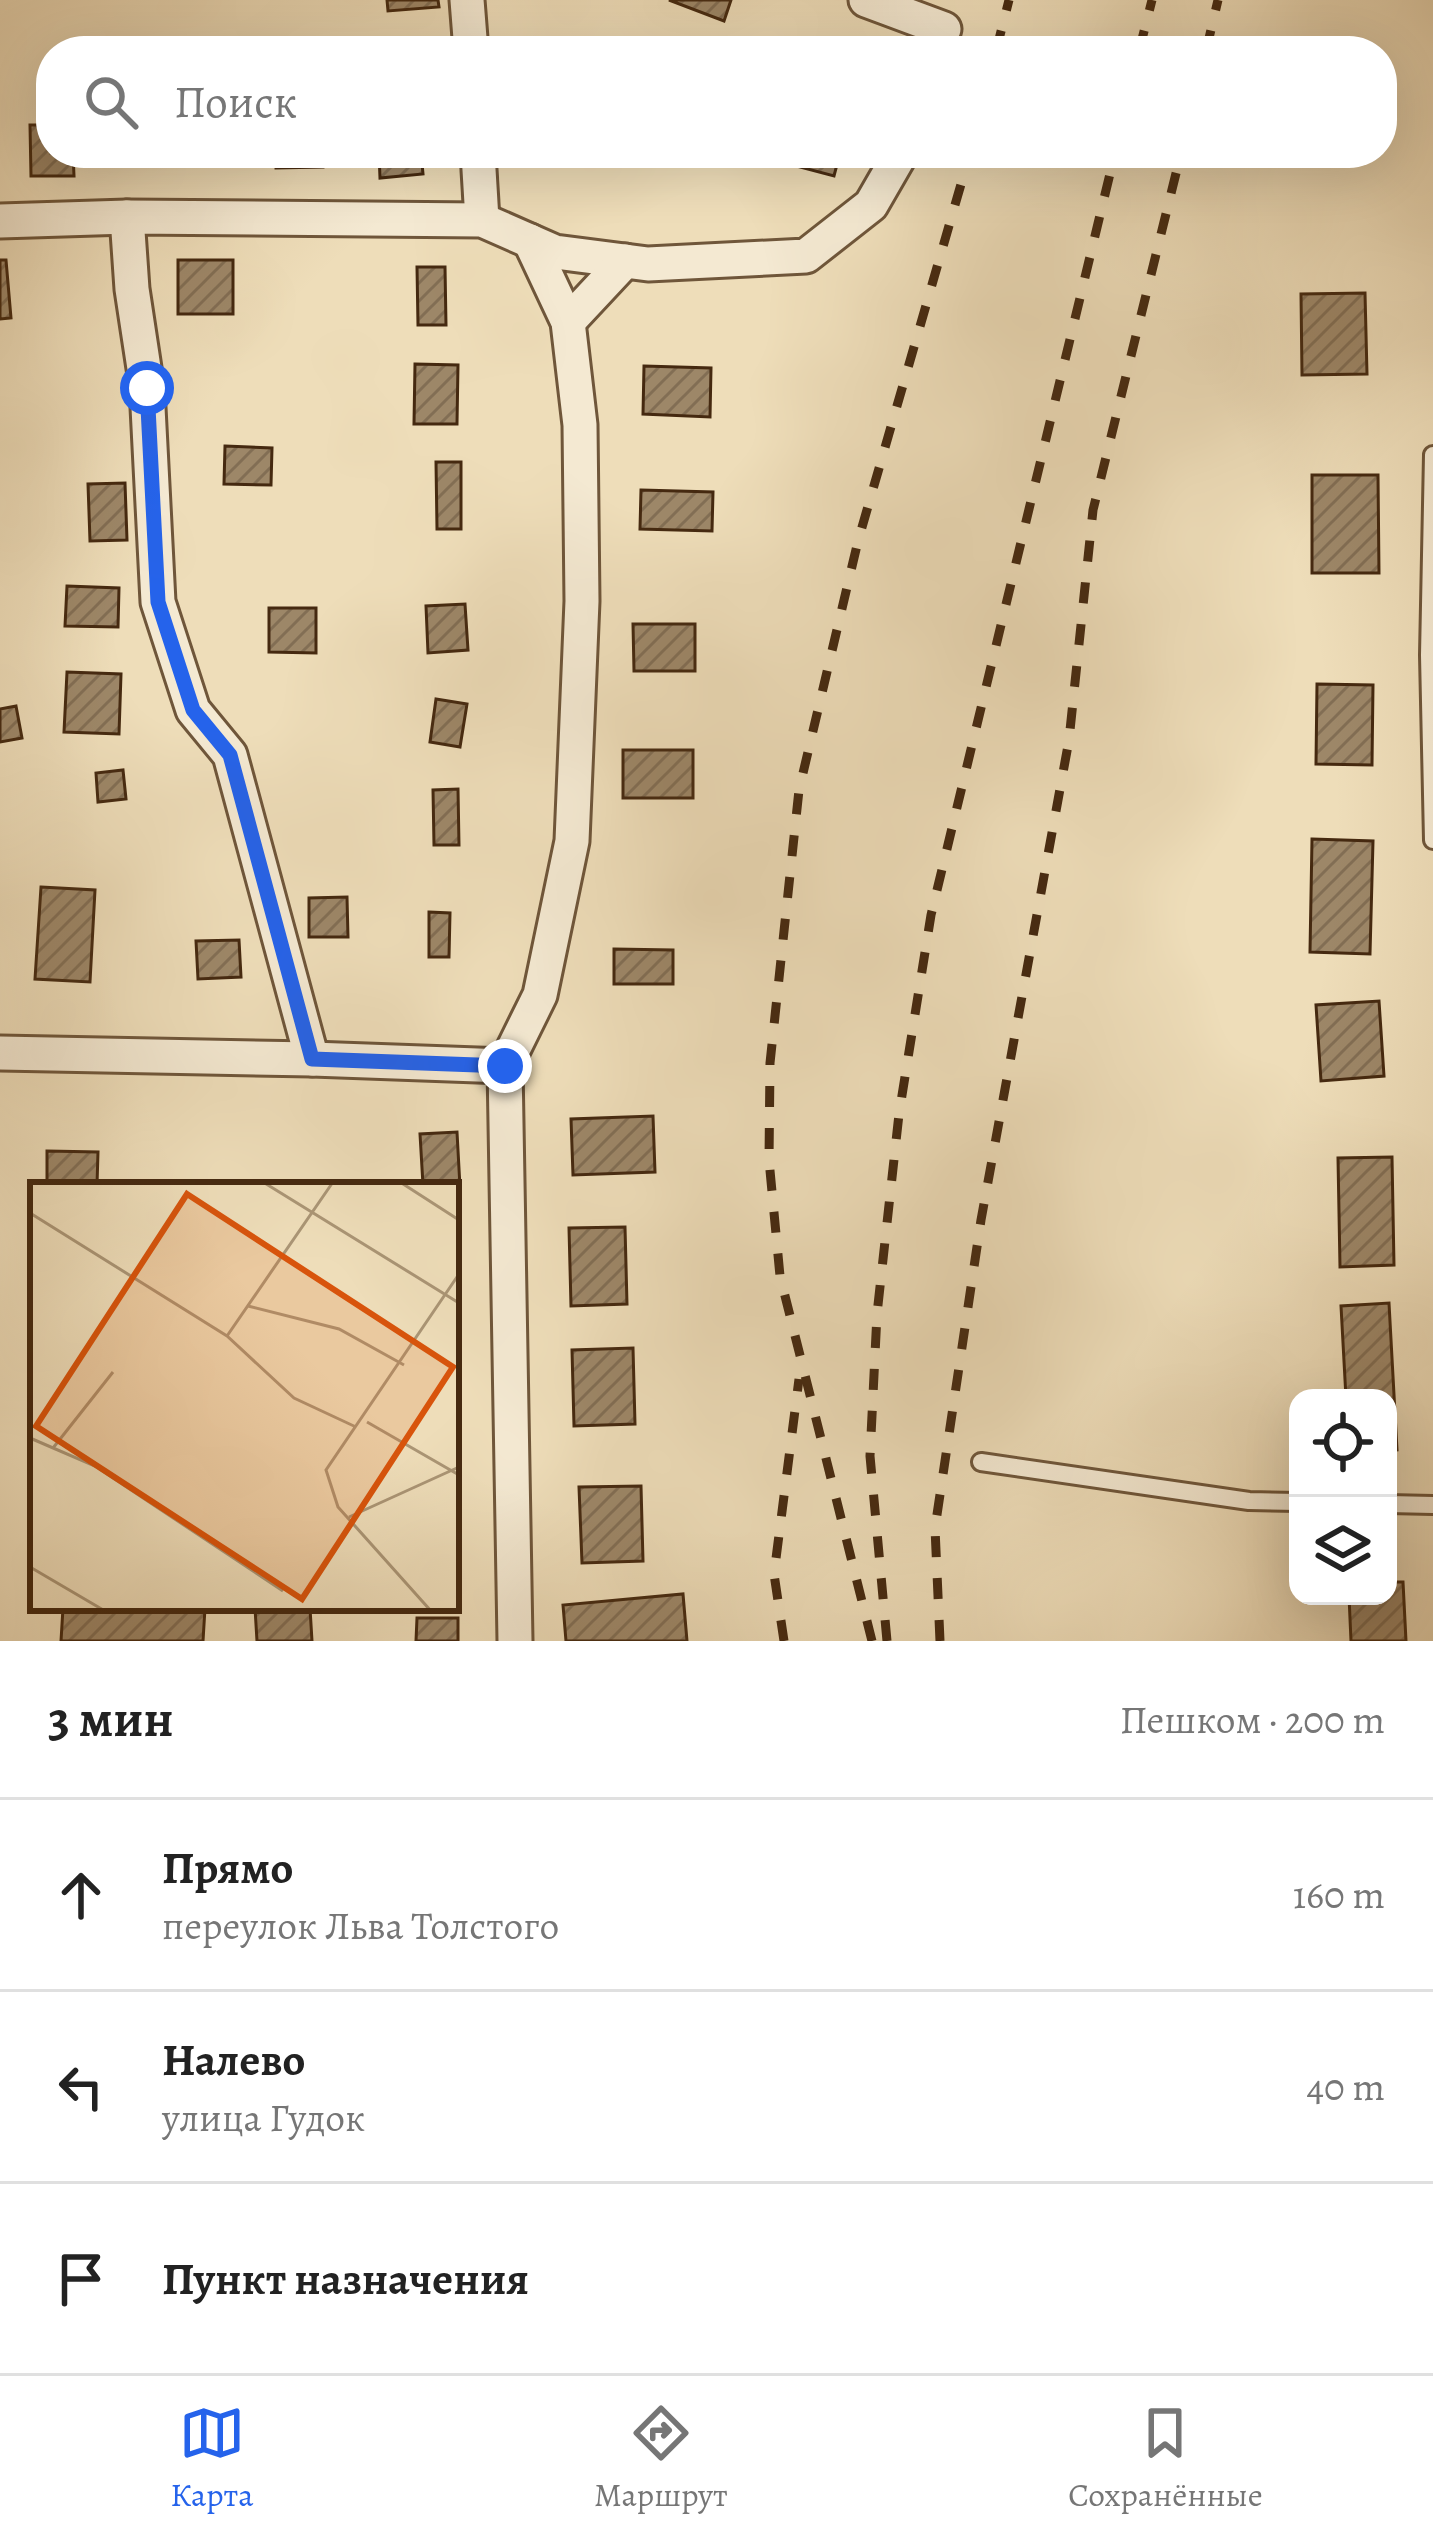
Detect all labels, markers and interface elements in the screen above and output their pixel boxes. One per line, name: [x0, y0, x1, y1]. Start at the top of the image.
search box: [36, 36, 1397, 168]
icon: search: [78, 69, 144, 135]
text: Поиск: [174, 71, 297, 133]
route start: [120, 361, 174, 415]
route end: [478, 1039, 532, 1093]
inset map: [30, 1182, 459, 1611]
map controls: [1289, 1389, 1397, 1605]
button: locate: [1289, 1389, 1397, 1497]
button: layers: [1289, 1497, 1397, 1605]
text: 3 мин: [48, 1684, 174, 1754]
text: Пешком · 200 m: [1120, 1693, 1385, 1746]
text: Прямо: [162, 1837, 293, 1899]
icon: ahead: [48, 1862, 114, 1928]
text: 160 m: [1293, 1868, 1385, 1921]
text: переулок Льва Толстого: [162, 1899, 559, 1952]
text: Налево: [162, 2029, 305, 2091]
icon: left: [48, 2054, 114, 2120]
text: 40 m: [1306, 2060, 1385, 2113]
text: улица Гудок: [162, 2091, 365, 2144]
icon: arrive: [48, 2246, 114, 2312]
text: Пункт назначения: [162, 2248, 529, 2310]
tab: Карта: [170, 2400, 253, 2517]
tab: Маршрут: [594, 2400, 728, 2517]
tab: Сохранённые: [1068, 2400, 1263, 2517]

